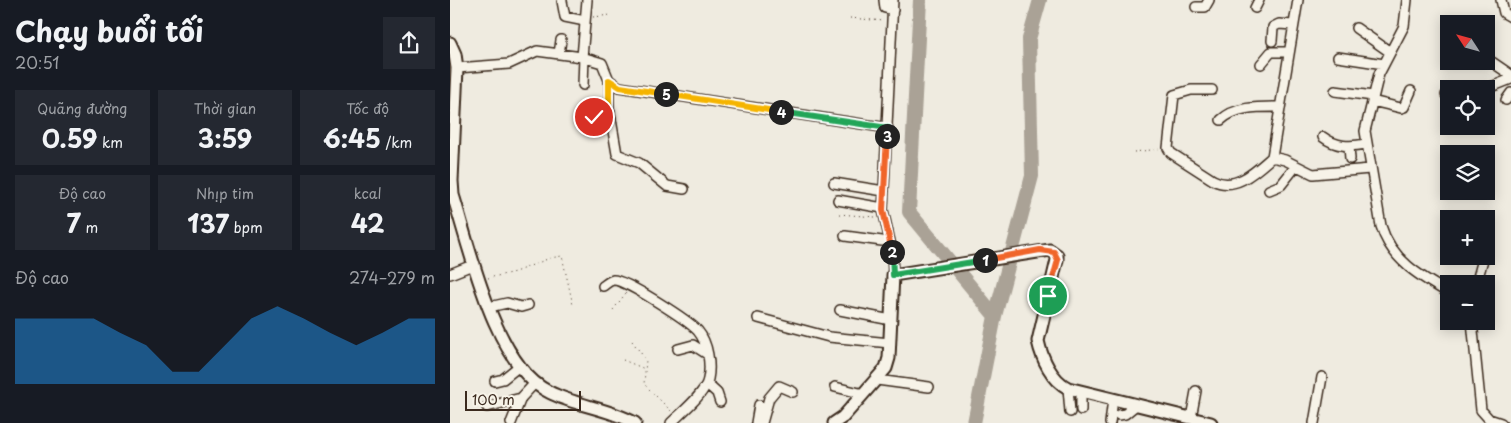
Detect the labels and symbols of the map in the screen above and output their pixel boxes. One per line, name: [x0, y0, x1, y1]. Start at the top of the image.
north arrow: [1440, 15, 1495, 70]
pin: 5: [654, 82, 678, 106]
pin: [573, 96, 615, 138]
pin: 4: [768, 100, 794, 124]
pin: 3: [874, 124, 900, 148]
pin: 2: [880, 240, 904, 264]
pin: 1: [972, 248, 998, 272]
pin: [1027, 275, 1069, 317]
scale bar: [465, 388, 581, 411]

